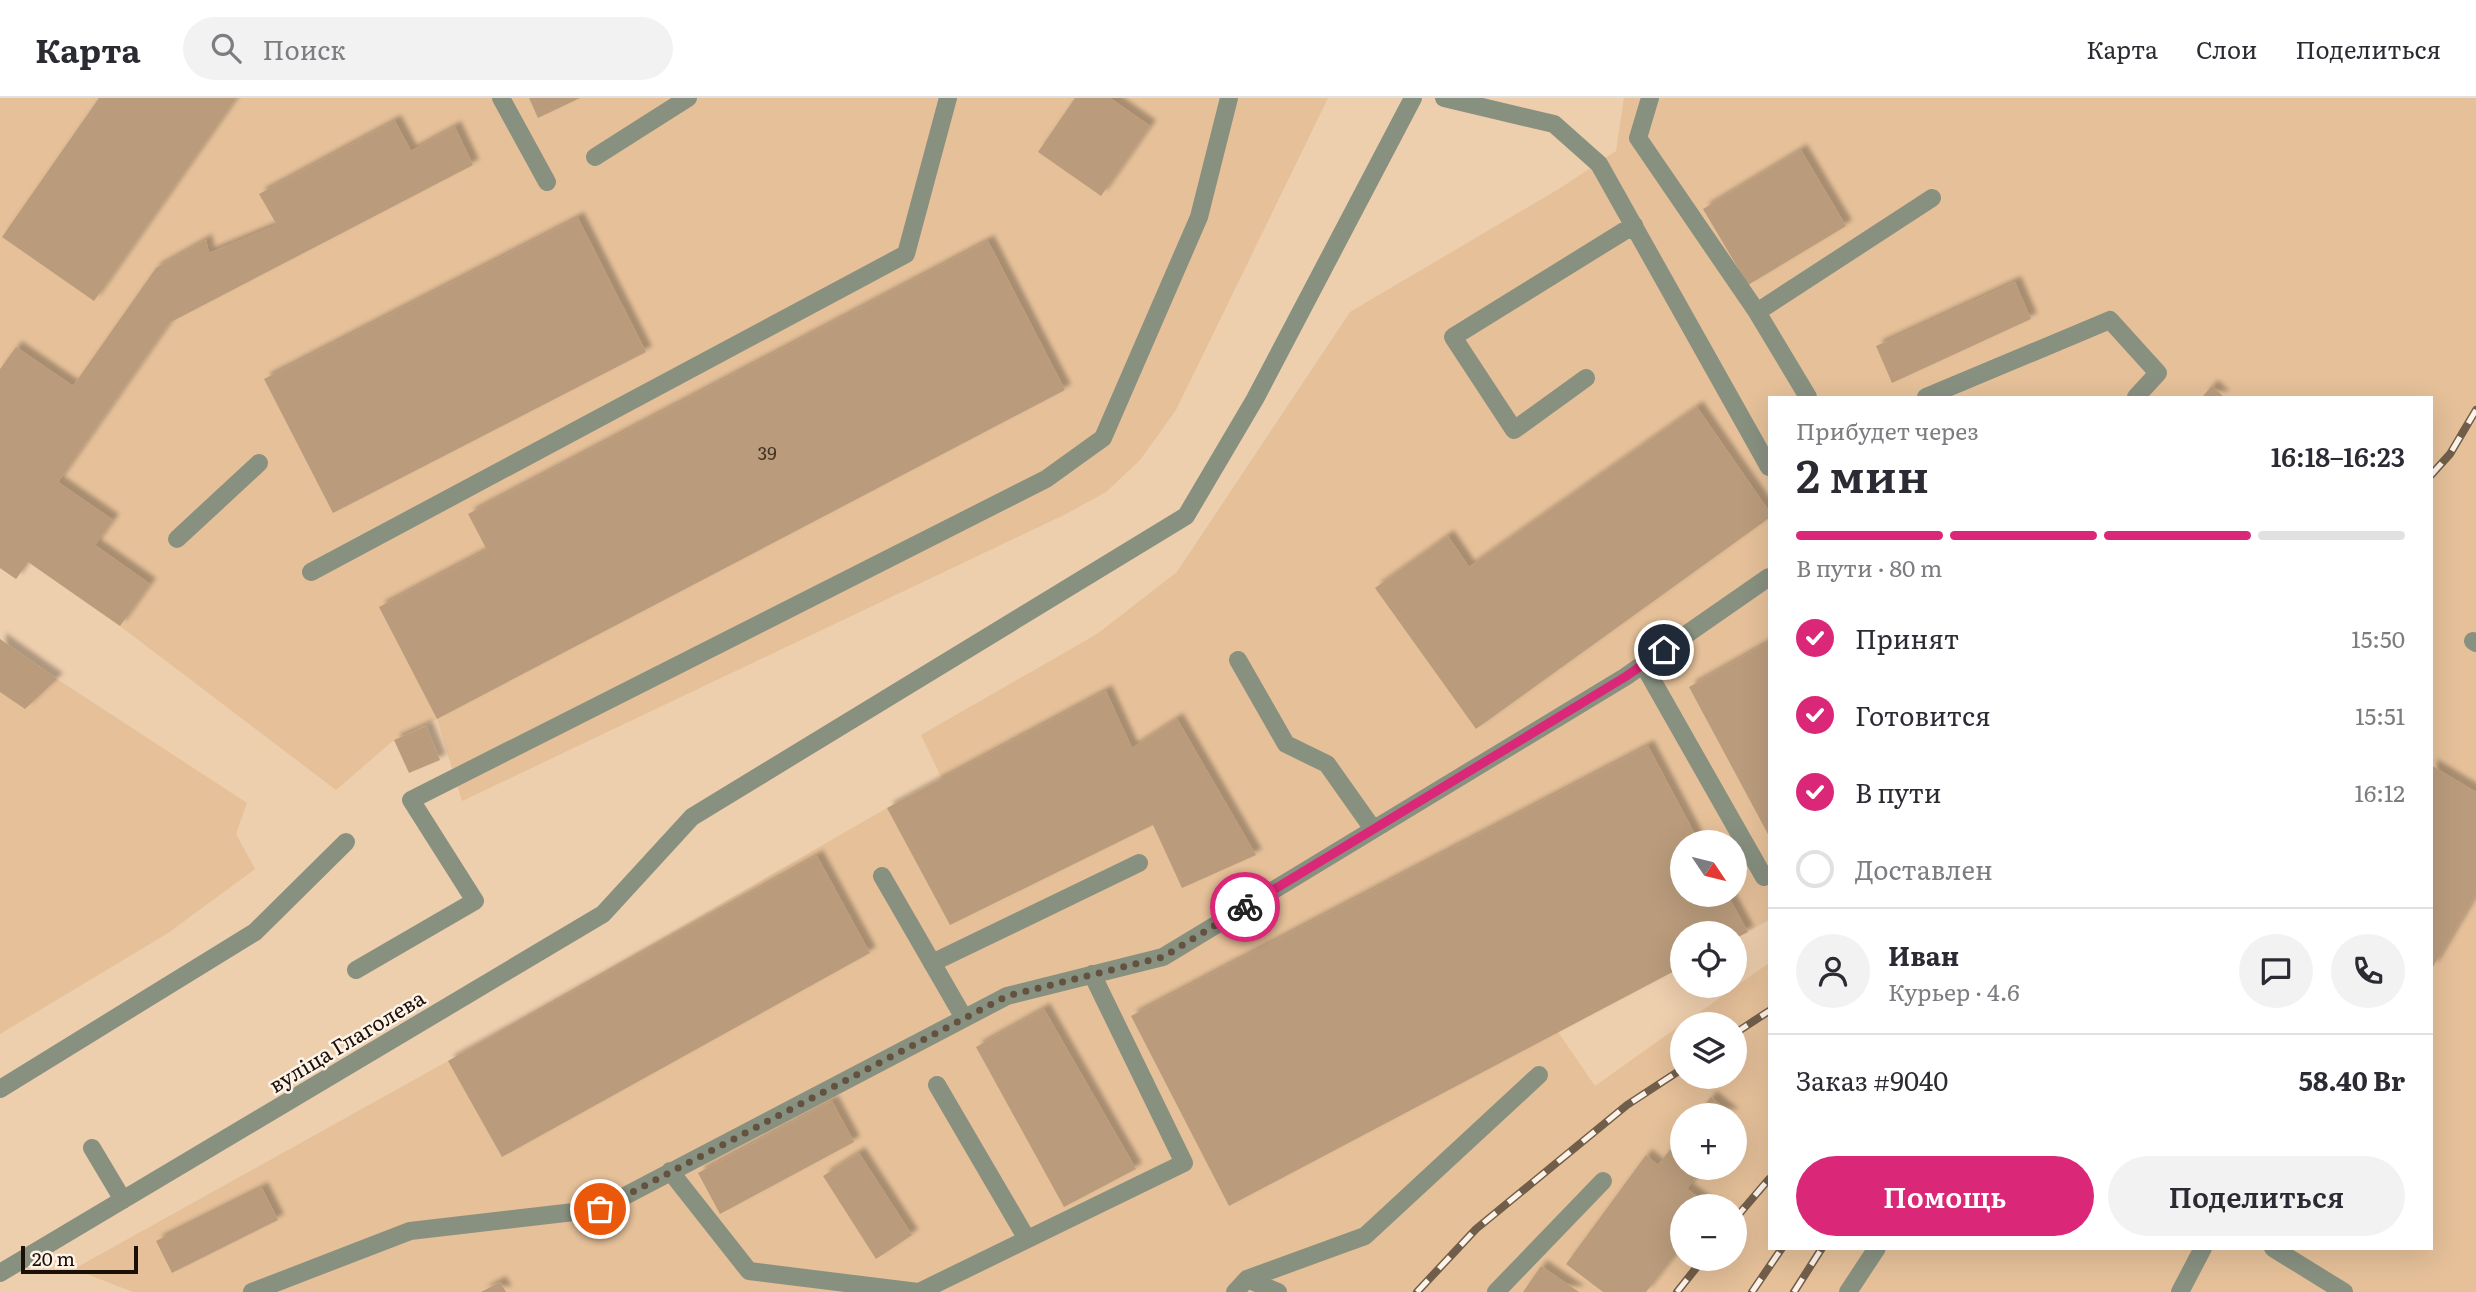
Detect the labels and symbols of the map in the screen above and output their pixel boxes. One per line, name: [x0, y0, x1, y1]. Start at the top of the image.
house number: 39: [757, 439, 777, 466]
pin: [1634, 620, 1694, 680]
north arrow: [1670, 830, 1746, 906]
courier: [1210, 872, 1280, 942]
street label: вуліца Глаголева: [262, 981, 431, 1099]
pin: [570, 1179, 630, 1239]
scale bar: [21, 1243, 138, 1275]

